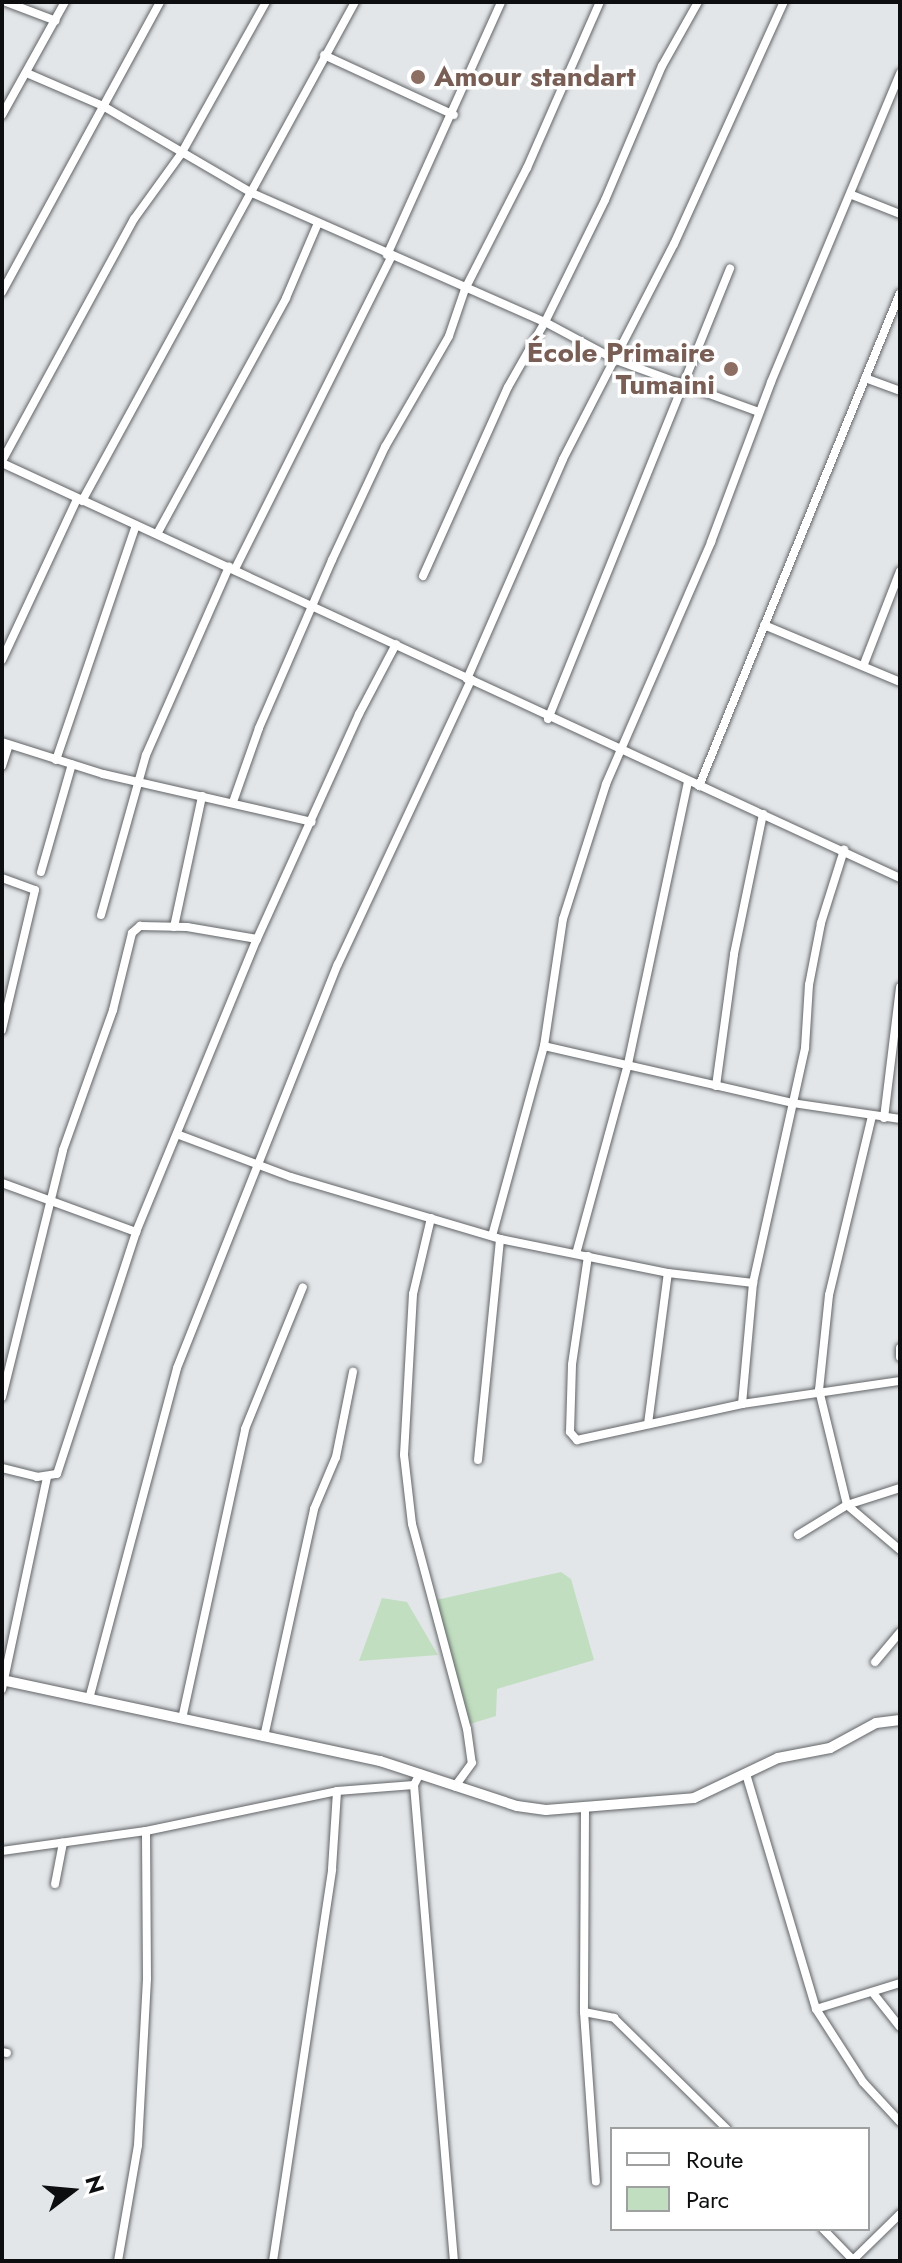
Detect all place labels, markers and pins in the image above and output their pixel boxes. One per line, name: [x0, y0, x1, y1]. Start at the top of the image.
place label: Amour standart: [434, 60, 636, 94]
marker: Amour standart: [409, 68, 427, 86]
place label: École Primaire Tumaini: [527, 336, 715, 402]
marker: École Primaire Tumaini: [722, 360, 740, 378]

